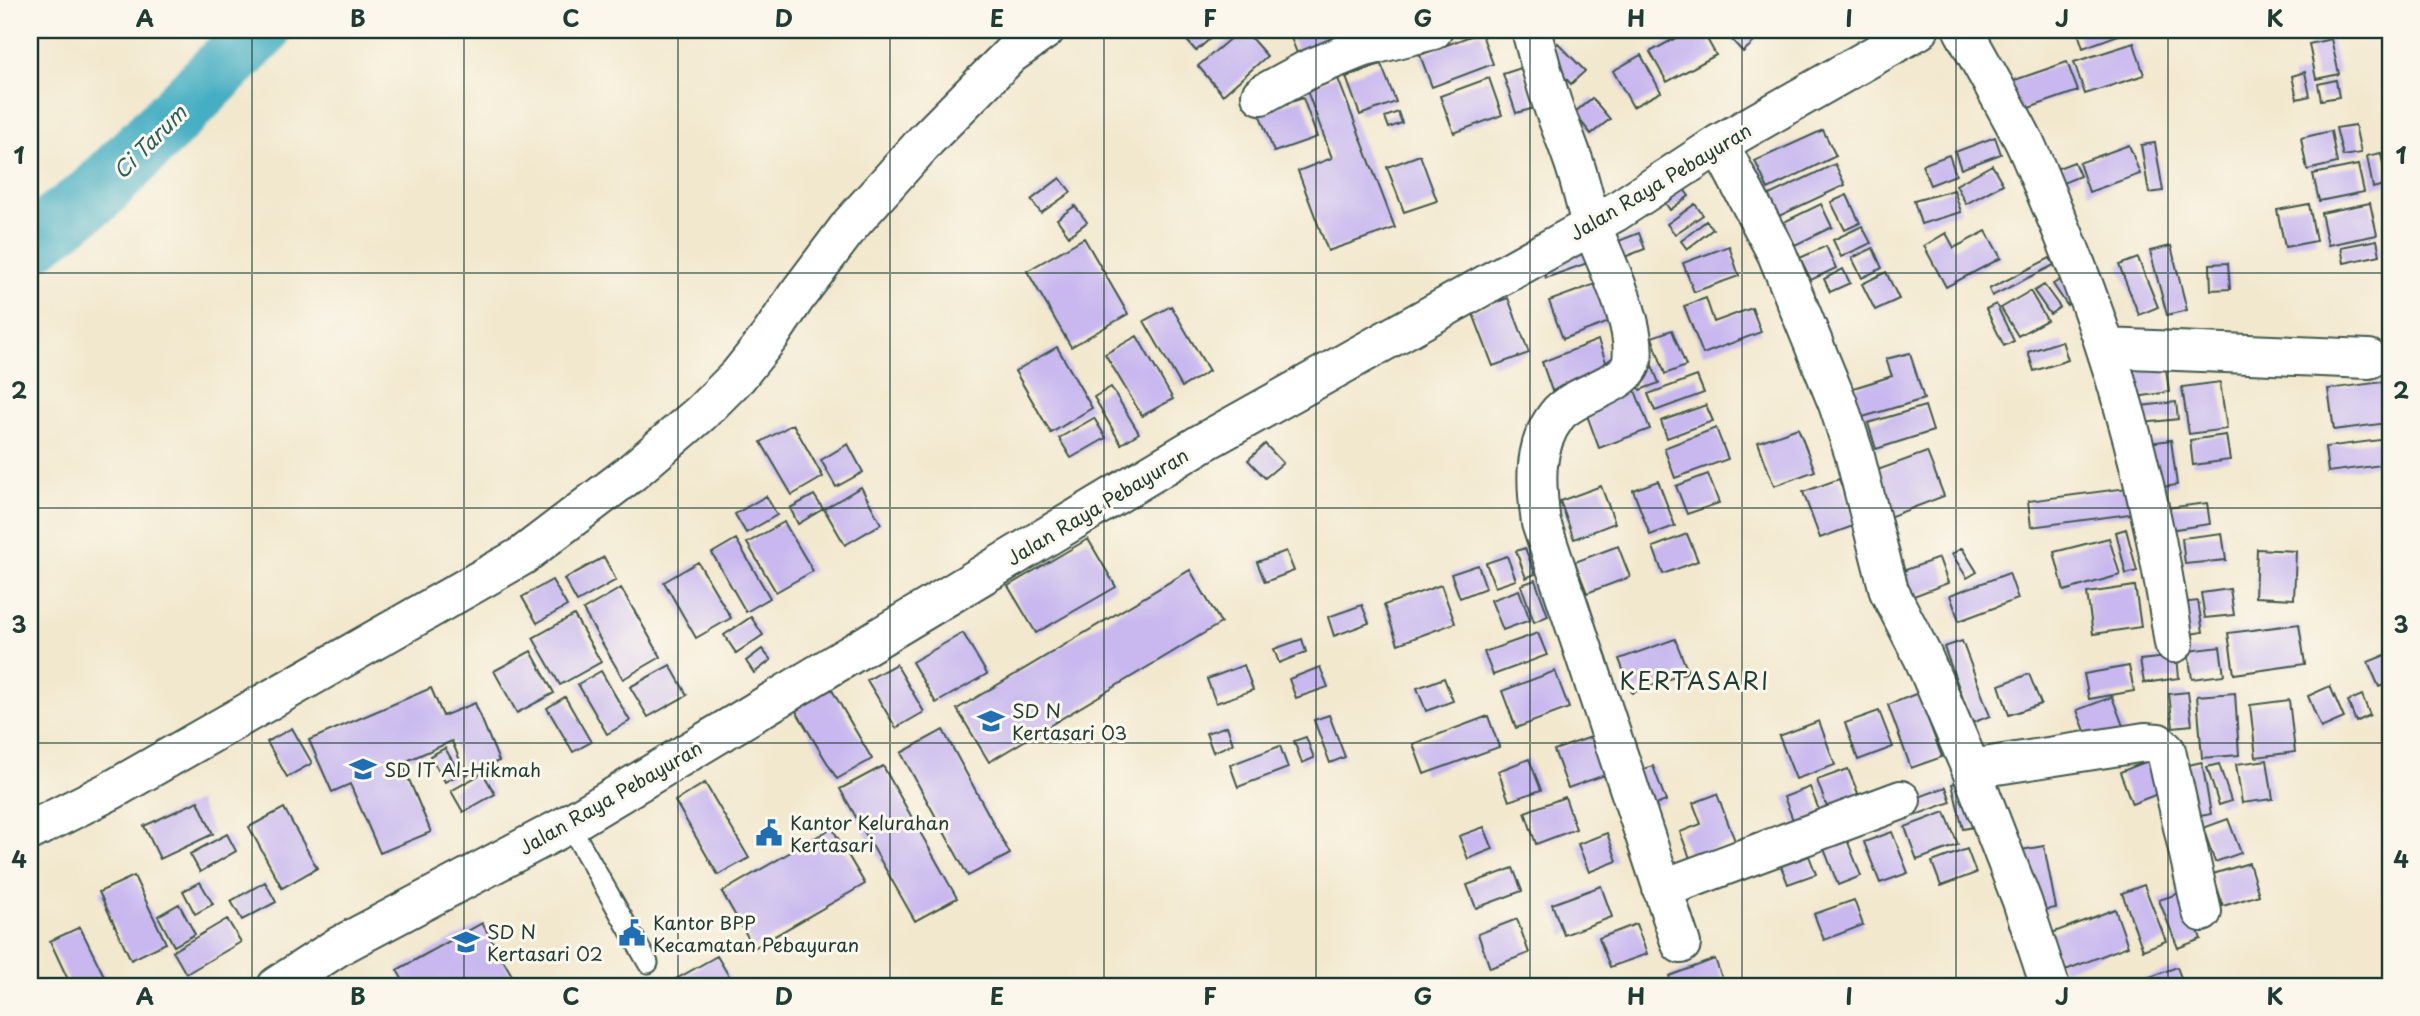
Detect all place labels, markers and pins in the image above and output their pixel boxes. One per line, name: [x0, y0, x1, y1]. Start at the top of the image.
place label: SD N Kertasari 03: [1012, 696, 1127, 746]
school or university icon: SD N Kertasari 03: [976, 706, 1006, 736]
school or university icon: SD IT Al-Hikmah: [348, 754, 378, 784]
place label: SD IT Al-Hikmah: [384, 755, 541, 783]
place label: Kantor Kelurahan Kertasari: [790, 808, 949, 858]
public building icon: Kantor Kelurahan Kertasari: [754, 818, 784, 848]
place label: Kantor BPP Kecamatan Pebayuran: [653, 908, 859, 958]
place label: SD N Kertasari 02: [487, 917, 603, 967]
public building icon: Kantor BPP Kecamatan Pebayuran: [617, 918, 647, 948]
school or university icon: SD N Kertasari 02: [451, 927, 481, 957]

